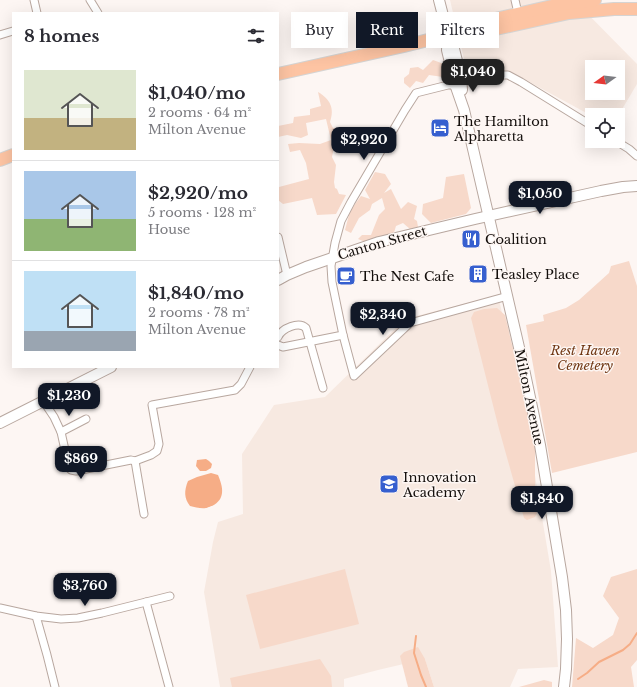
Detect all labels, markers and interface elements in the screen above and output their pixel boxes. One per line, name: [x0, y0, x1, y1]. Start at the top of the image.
chip: Buy: [291, 12, 348, 48]
chip: Rent: [356, 12, 418, 48]
chip: Filters: [426, 12, 499, 48]
icon: filters: [245, 25, 267, 47]
text: 8 homes: [24, 26, 99, 47]
pin: $1,040: [440, 59, 506, 93]
north arrow: [585, 60, 625, 100]
map controls: [585, 60, 625, 148]
text: $1,040: [450, 63, 496, 80]
text: $1,040/mo: [148, 83, 246, 104]
icon: home: [56, 86, 104, 134]
text: 2 rooms · 64 m²: [148, 104, 251, 121]
button: locate: [585, 108, 625, 148]
place label: The Hamilton Alpharetta: [453, 113, 549, 145]
hotel icon: The Hamilton Alpharetta: [429, 117, 451, 139]
text: Milton Avenue: [148, 121, 246, 138]
pin: $2,920: [331, 127, 397, 161]
text: $2,920: [340, 131, 388, 148]
pin: $1,050: [507, 181, 573, 215]
text: $2,920/mo: [148, 183, 248, 204]
text: $1,050: [518, 185, 562, 202]
icon: home: [56, 187, 104, 235]
text: 5 rooms · 128 m²: [148, 204, 256, 221]
text: House: [148, 221, 190, 238]
street label: Canton Street: [336, 222, 429, 264]
restaurant icon: Coalition: [460, 228, 482, 250]
place label: Coalition: [485, 231, 547, 248]
building icon: Teasley Place: [467, 263, 489, 285]
cafe icon: The Nest Cafe: [335, 265, 357, 287]
place label: Teasley Place: [492, 266, 580, 283]
place label: The Nest Cafe: [360, 268, 454, 285]
text: $1,840/mo: [148, 283, 244, 304]
icon: home: [56, 287, 104, 335]
pin: $2,340: [350, 302, 416, 336]
text: 2 rooms · 78 m²: [148, 304, 250, 321]
text: $2,340: [360, 306, 406, 323]
text: Milton Avenue: [148, 321, 246, 338]
park label: Rest Haven Cemetery: [549, 342, 620, 374]
street label: Milton Avenue: [511, 347, 547, 447]
pin: $1,230: [36, 383, 102, 417]
text: $1,230: [47, 387, 91, 404]
pin: $869: [57, 446, 105, 480]
text: $869: [64, 450, 98, 467]
place label: Innovation Academy: [402, 469, 476, 501]
school or university icon: Innovation Academy: [378, 473, 400, 495]
pin: $1,840: [509, 486, 575, 520]
text: $1,840: [520, 490, 564, 507]
pin: $3,760: [52, 573, 118, 607]
text: $3,760: [62, 577, 108, 594]

